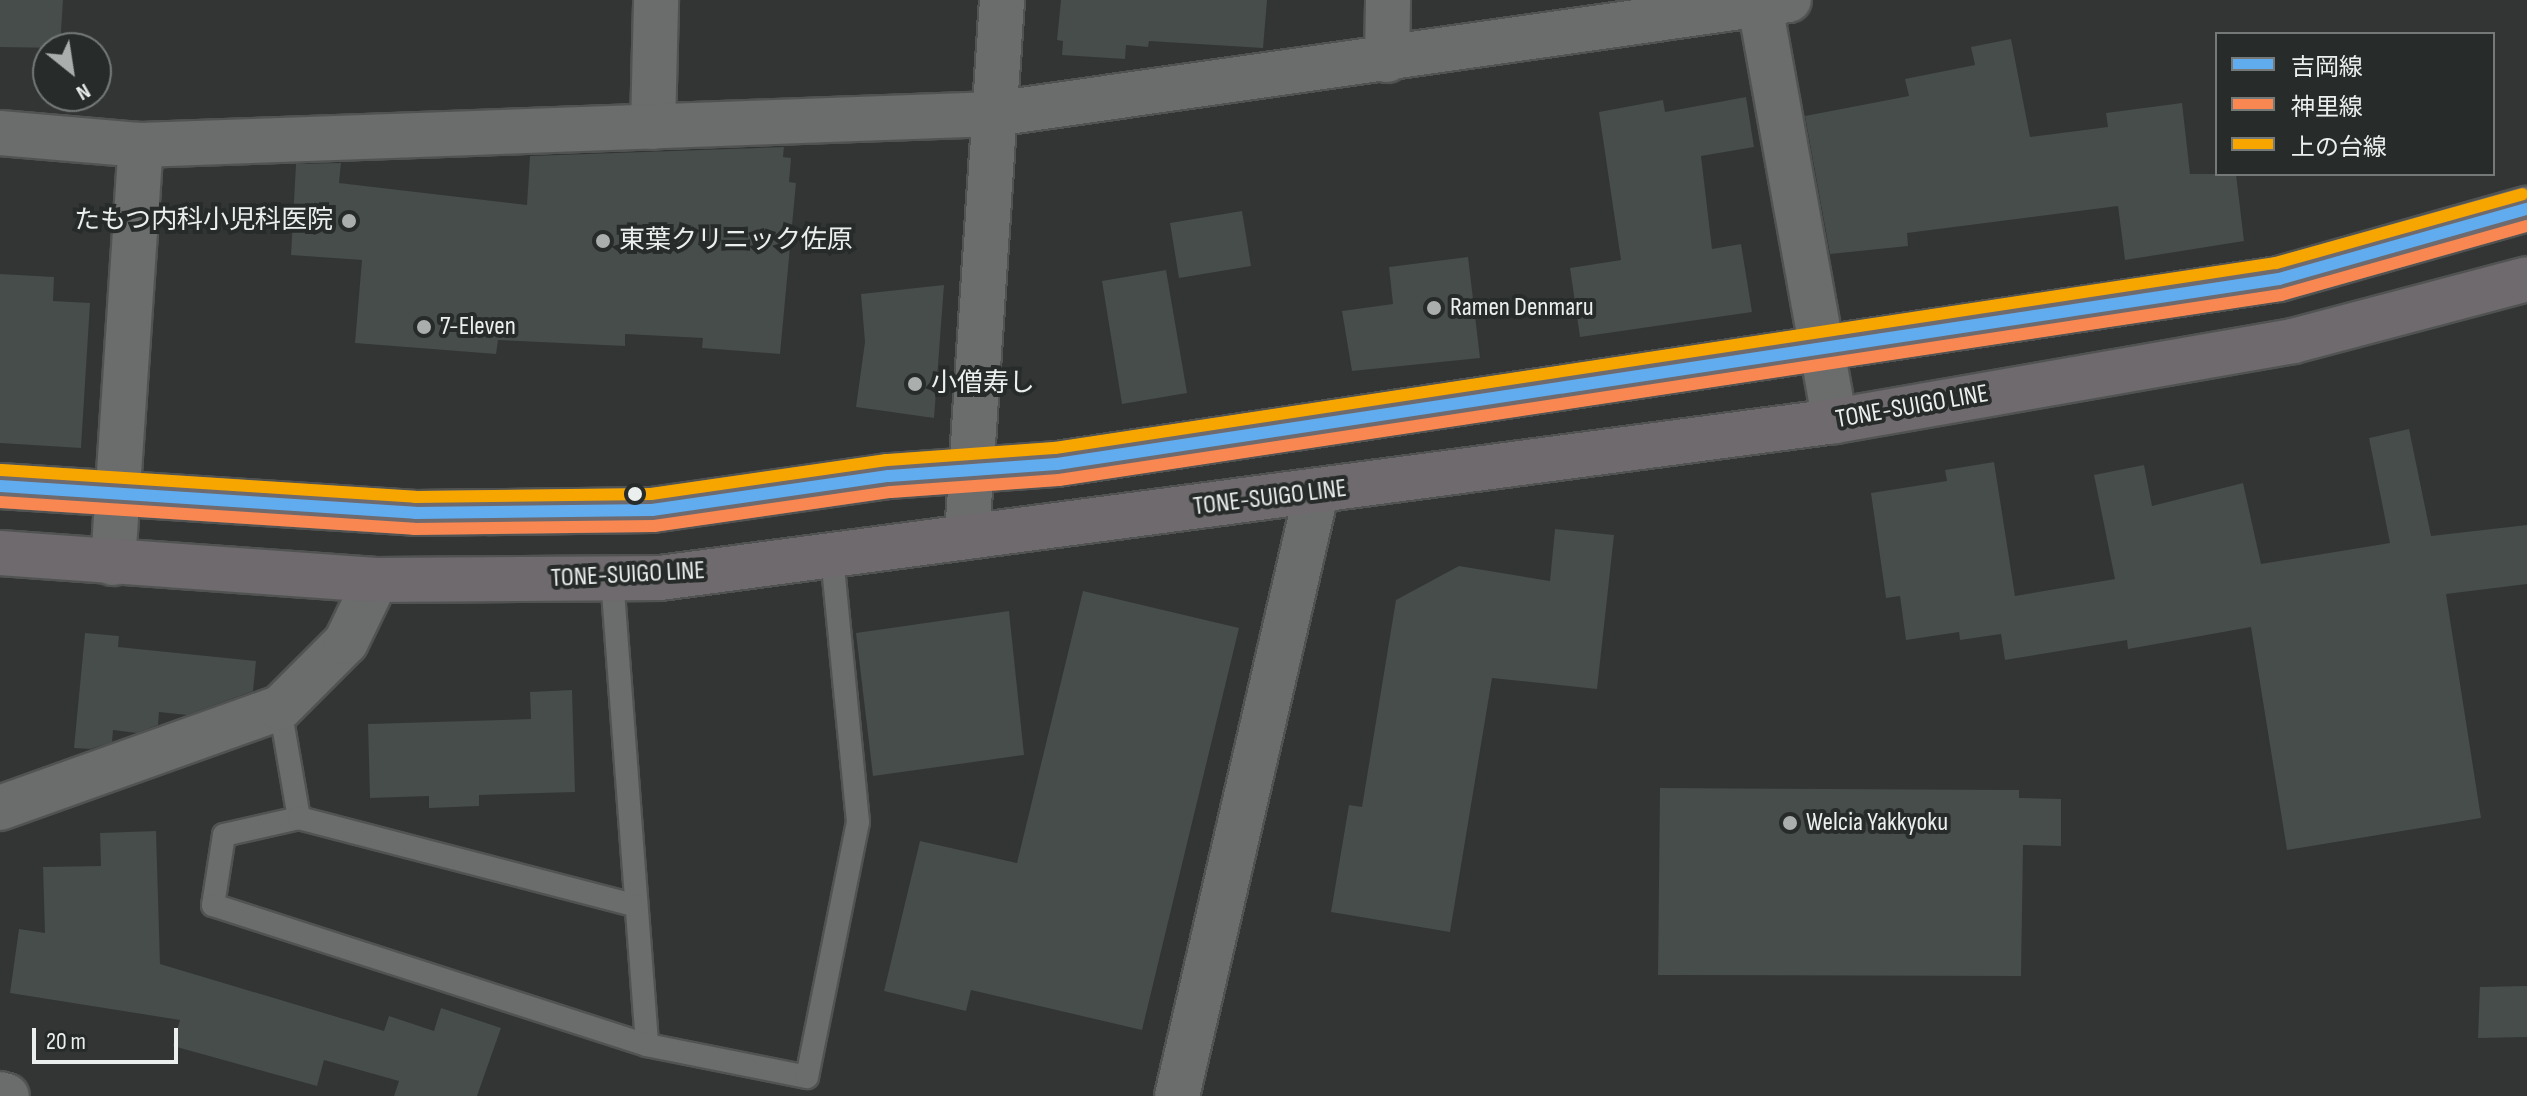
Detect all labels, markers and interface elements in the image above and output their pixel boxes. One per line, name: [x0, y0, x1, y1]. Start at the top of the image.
north arrow: [32, 32, 112, 112]
legend: [2215, 32, 2495, 176]
text: 吉岡線: [2291, 53, 2363, 82]
text: N: [71, 77, 95, 106]
text: 神里線: [2291, 93, 2363, 122]
text: 上の台線: [2291, 133, 2387, 162]
place label: たもつ内科小児科医院: [73, 205, 333, 237]
marker: たもつ内科小児科医院: [340, 212, 358, 230]
place label: 東葉クリニック佐原: [619, 225, 853, 257]
marker: 東葉クリニック佐原: [594, 232, 612, 250]
place label: Ramen Denmaru: [1450, 292, 1593, 324]
marker: Ramen Denmaru: [1425, 299, 1443, 317]
place label: 7-Eleven: [440, 311, 516, 343]
marker: 7-Eleven: [415, 318, 433, 336]
place label: 小僧寿し: [931, 368, 1035, 400]
marker: 小僧寿し: [906, 375, 924, 393]
street label: TONE-SUIGO LINE: [1833, 378, 1991, 436]
street label: TONE-SUIGO LINE: [1192, 473, 1348, 523]
unlabelled marker: [627, 486, 643, 502]
street label: TONE-SUIGO LINE: [550, 555, 706, 595]
place label: Welcia Yakkyoku: [1806, 807, 1948, 839]
marker: Welcia Yakkyoku: [1781, 814, 1799, 832]
scale bar: [36, 1012, 182, 1062]
text: 20 m: [46, 1027, 86, 1056]

